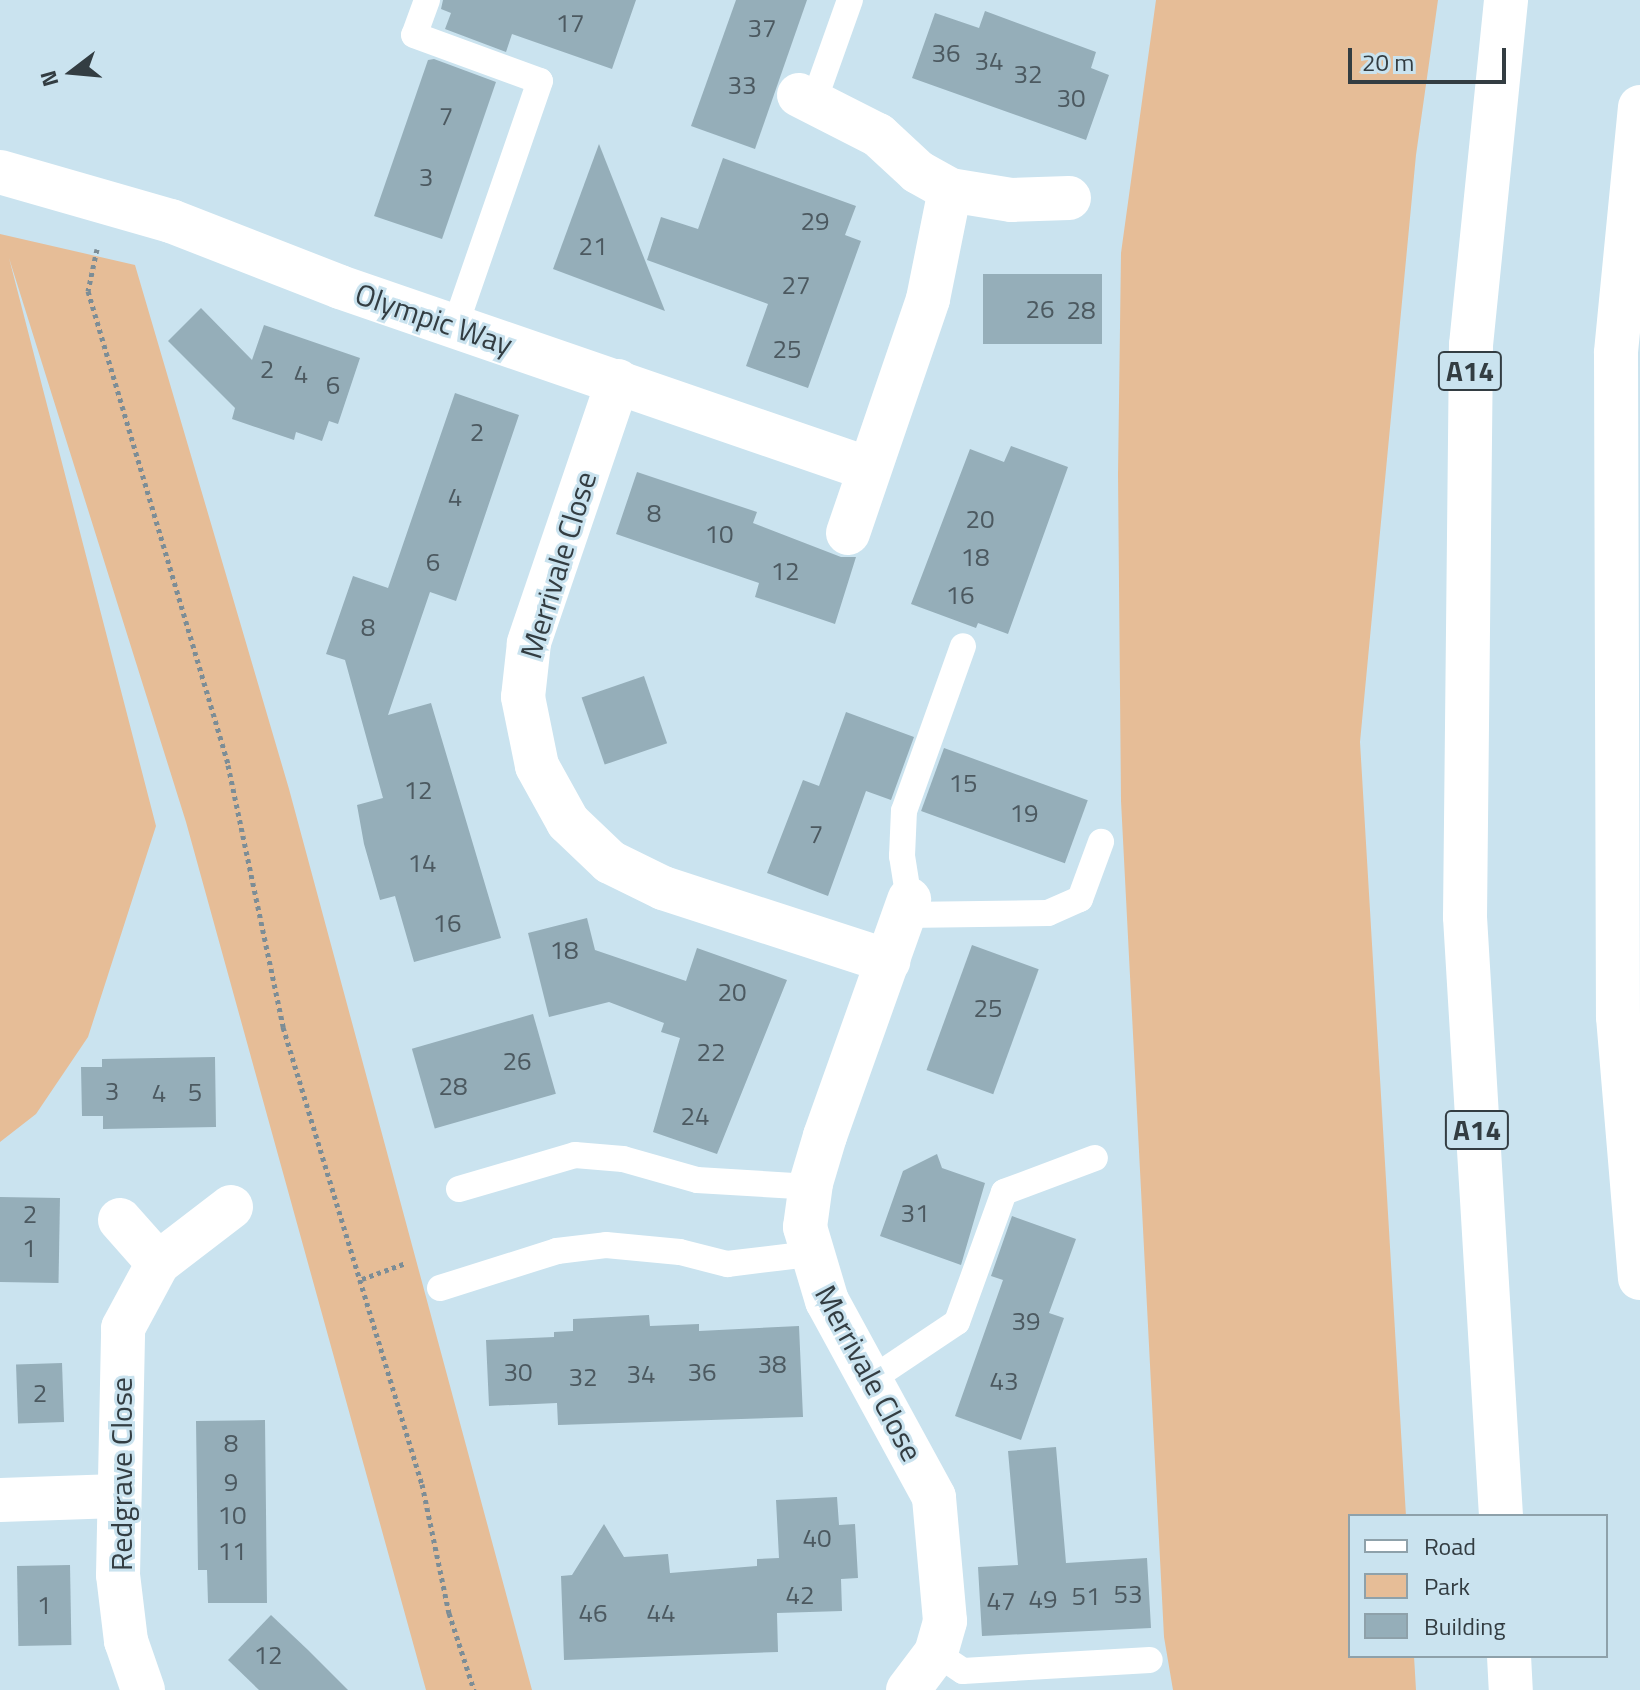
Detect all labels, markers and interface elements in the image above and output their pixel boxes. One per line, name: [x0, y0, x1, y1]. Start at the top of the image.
house number: 17: [555, 7, 585, 39]
house number: 37: [747, 12, 777, 44]
north arrow: [32, 32, 112, 112]
scale bar: [1352, 32, 1510, 82]
house number: 36: [931, 37, 961, 69]
text: 20 m: [1362, 44, 1414, 80]
house number: 34: [974, 45, 1004, 77]
house number: 32: [1013, 58, 1043, 90]
text: N: [30, 67, 67, 91]
house number: 33: [727, 69, 757, 101]
house number: 30: [1056, 82, 1086, 114]
house number: 7: [439, 100, 453, 132]
house number: 3: [419, 161, 433, 193]
house number: 29: [800, 205, 830, 237]
house number: 21: [578, 230, 608, 262]
house number: 27: [781, 269, 811, 301]
street label: Olympic Way: [351, 275, 517, 363]
house number: 26: [1025, 293, 1055, 325]
house number: 28: [1066, 294, 1096, 326]
house number: 25: [772, 333, 802, 365]
road number: A14: [1436, 347, 1504, 395]
house number: 2: [260, 353, 274, 385]
house number: 4: [294, 358, 308, 390]
house number: 6: [326, 369, 340, 401]
house number: 2: [470, 416, 484, 448]
street label: Merrivale Close: [512, 467, 604, 663]
house number: 4: [448, 481, 462, 513]
house number: 8: [647, 497, 661, 529]
house number: 20: [965, 503, 995, 535]
house number: 10: [704, 518, 734, 550]
house number: 18: [960, 541, 990, 573]
house number: 6: [426, 546, 440, 578]
house number: 12: [770, 555, 800, 587]
house number: 16: [945, 579, 975, 611]
house number: 8: [361, 611, 375, 643]
house number: 15: [948, 767, 978, 799]
house number: 12: [403, 774, 433, 806]
house number: 19: [1009, 797, 1039, 829]
house number: 7: [809, 818, 823, 850]
house number: 14: [407, 847, 437, 879]
house number: 16: [432, 907, 462, 939]
house number: 18: [549, 934, 579, 966]
house number: 20: [717, 976, 747, 1008]
house number: 25: [973, 992, 1003, 1024]
house number: 22: [696, 1036, 726, 1068]
house number: 26: [502, 1045, 532, 1077]
house number: 28: [438, 1070, 468, 1102]
house number: 3: [105, 1075, 119, 1107]
house number: 5: [188, 1076, 202, 1108]
house number: 4: [152, 1077, 166, 1109]
house number: 24: [680, 1100, 710, 1132]
road number: A14: [1443, 1106, 1511, 1154]
house number: 31: [900, 1197, 930, 1229]
house number: 2: [23, 1198, 37, 1230]
house number: 1: [22, 1232, 36, 1264]
street label: Merrivale Close: [808, 1279, 930, 1467]
house number: 39: [1011, 1305, 1041, 1337]
house number: 38: [757, 1348, 787, 1380]
house number: 30: [503, 1356, 533, 1388]
house number: 36: [687, 1356, 717, 1388]
house number: 34: [626, 1358, 656, 1390]
house number: 32: [568, 1361, 598, 1393]
house number: 43: [989, 1365, 1019, 1397]
house number: 2: [33, 1377, 47, 1409]
street label: Redgrave Close: [103, 1377, 139, 1571]
house number: 8: [224, 1427, 238, 1459]
house number: 9: [224, 1466, 238, 1498]
house number: 10: [217, 1499, 247, 1531]
legend: [1348, 1514, 1608, 1658]
house number: 40: [802, 1522, 832, 1554]
text: Road: [1424, 1528, 1476, 1564]
house number: 11: [217, 1535, 247, 1567]
text: Park: [1424, 1568, 1470, 1604]
house number: 53: [1113, 1578, 1143, 1610]
house number: 42: [785, 1579, 815, 1611]
house number: 51: [1071, 1580, 1101, 1612]
house number: 49: [1028, 1583, 1058, 1615]
house number: 47: [986, 1585, 1016, 1617]
house number: 1: [37, 1589, 51, 1621]
house number: 46: [578, 1597, 608, 1629]
house number: 44: [646, 1597, 676, 1629]
text: Building: [1424, 1608, 1506, 1644]
house number: 12: [253, 1639, 283, 1671]

